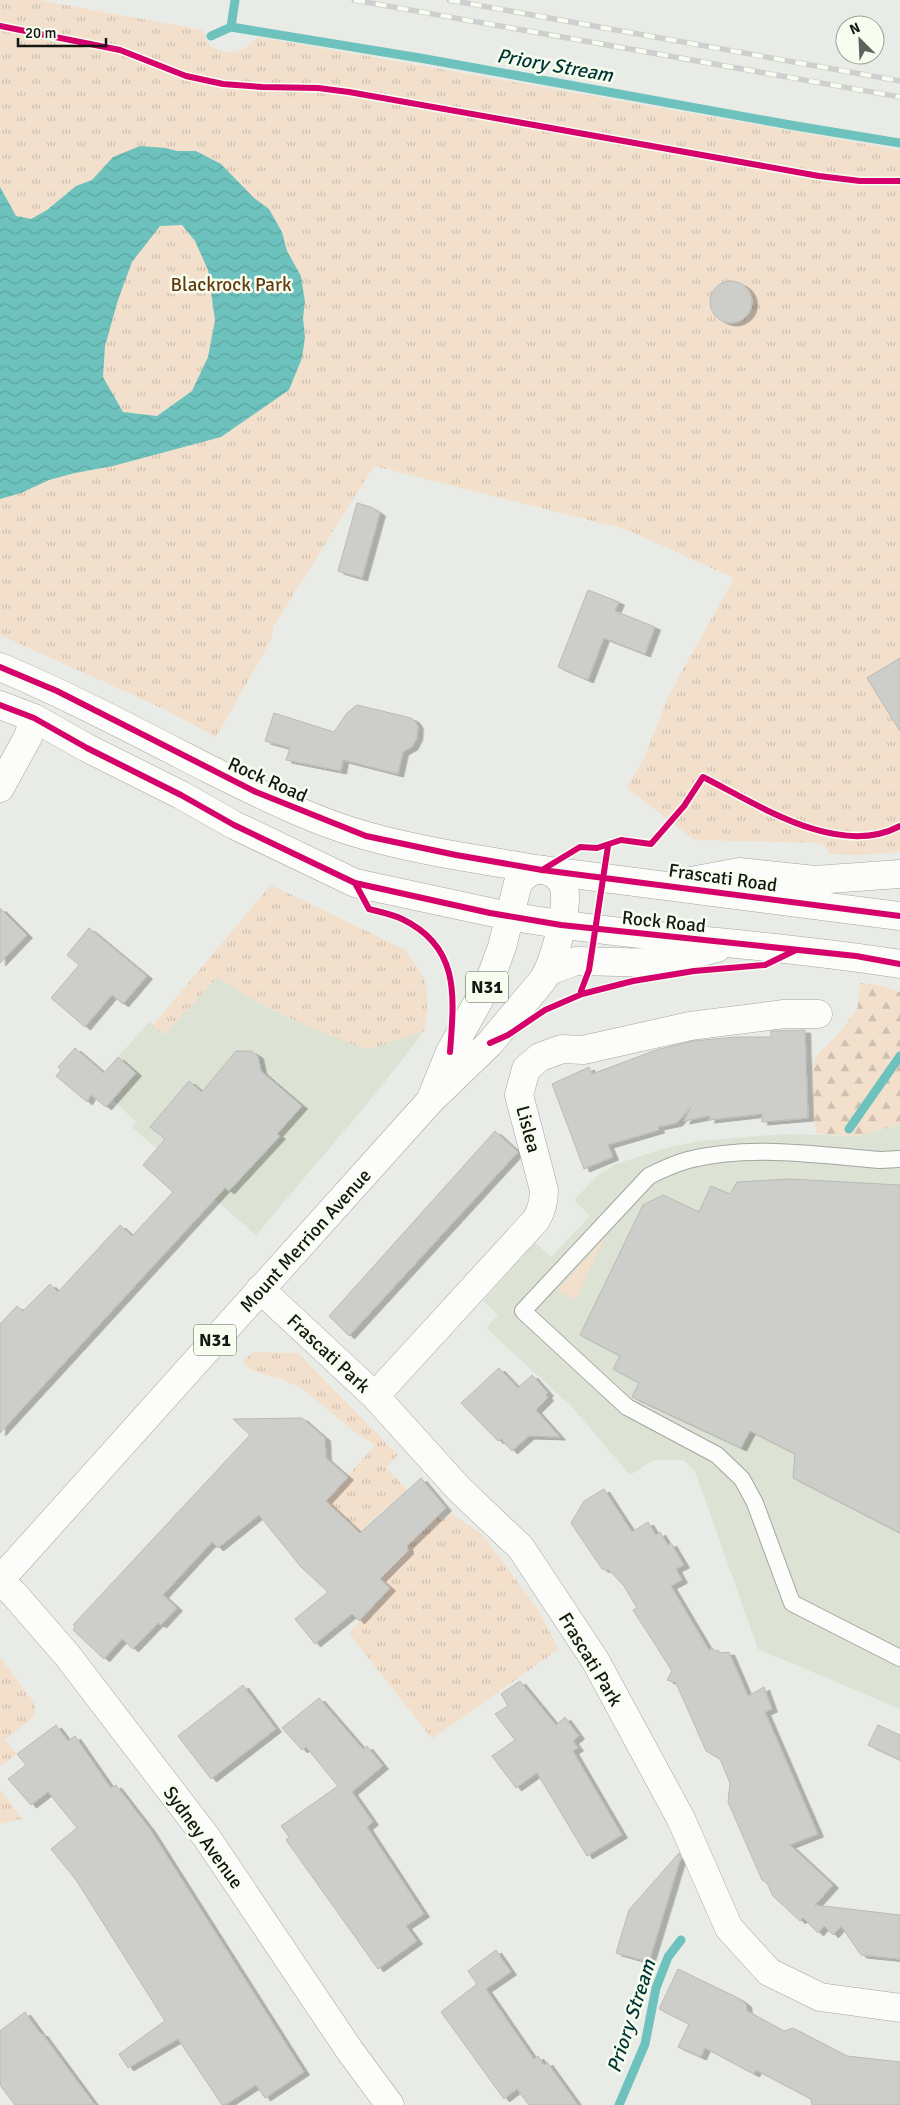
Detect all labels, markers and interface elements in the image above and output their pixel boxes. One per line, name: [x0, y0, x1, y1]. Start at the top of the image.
scale bar: [18, 15, 105, 47]
north arrow: [835, 15, 885, 65]
text: N: [847, 19, 863, 38]
text: 20 m: [25, 24, 56, 42]
water label: Priory Stream: [495, 43, 616, 88]
park label: Blackrock Park: [171, 273, 292, 297]
street label: Rock Road: [224, 752, 311, 808]
street label: Frascati Road: [667, 858, 779, 897]
street label: Rock Road: [621, 906, 707, 938]
road number: N31: [466, 972, 508, 1002]
street label: Lislea: [510, 1103, 546, 1155]
street label: Mount Merrion Avenue: [235, 1164, 377, 1317]
street label: Frascati Park: [282, 1309, 375, 1399]
road number: N31: [194, 1324, 236, 1356]
street label: Frascati Park: [553, 1608, 628, 1711]
street label: Sydney Avenue: [158, 1782, 248, 1894]
water label: Priory Stream: [601, 1955, 662, 2076]

